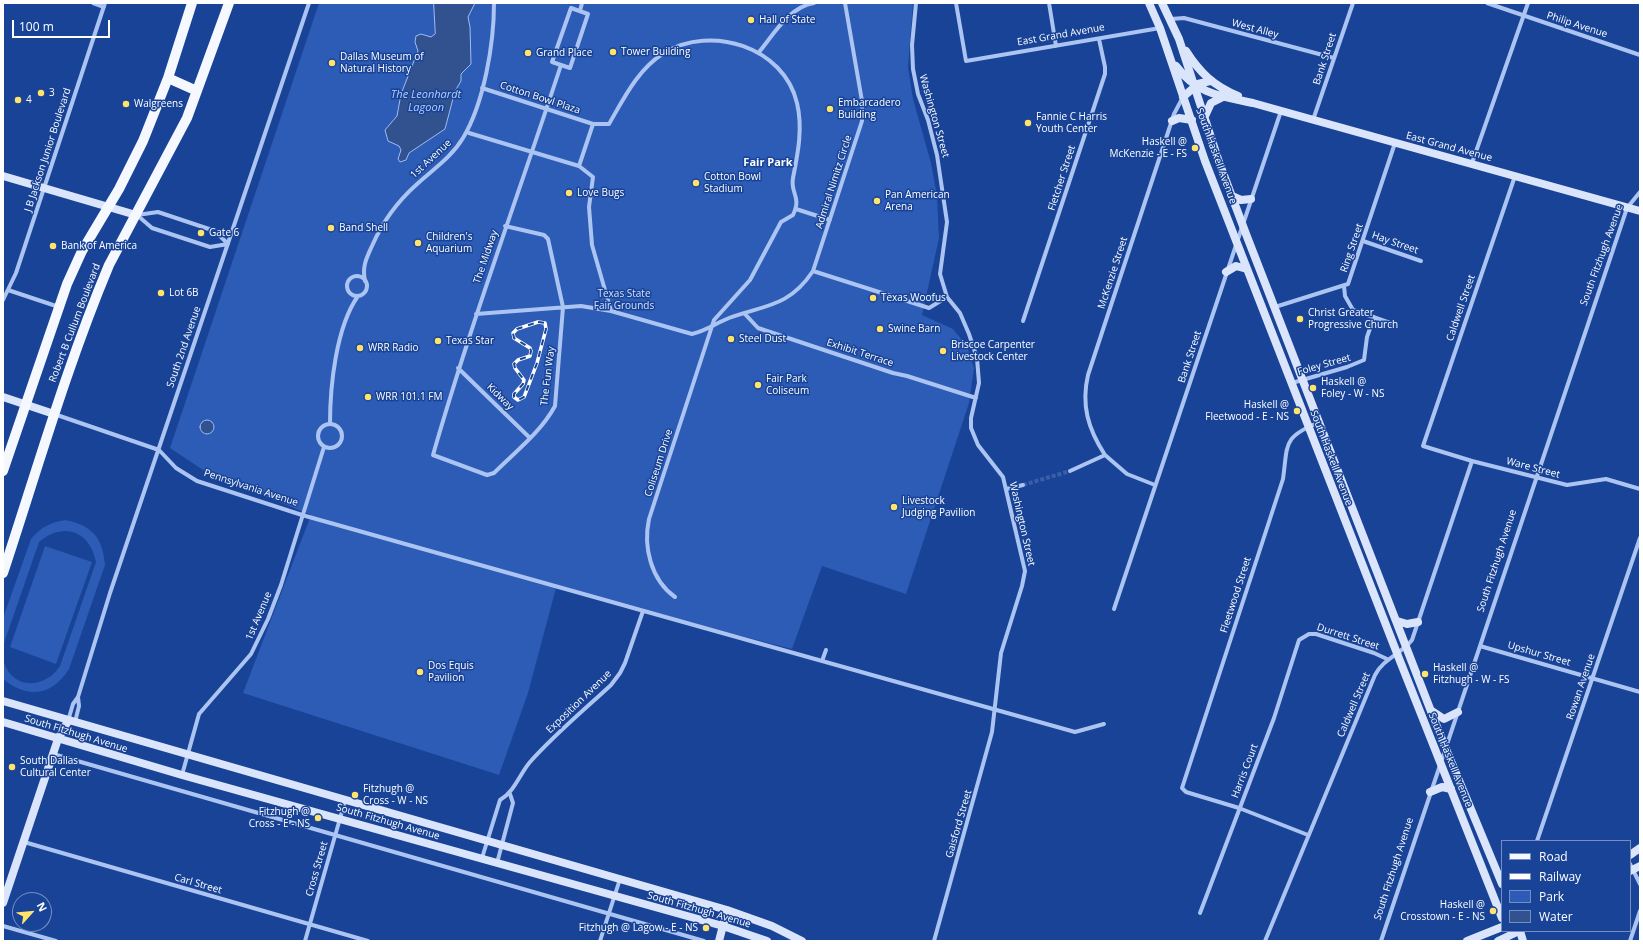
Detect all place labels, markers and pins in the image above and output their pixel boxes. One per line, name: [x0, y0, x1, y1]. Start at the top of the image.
place label: Hall of State: [759, 14, 815, 26]
marker: Hall of State: [746, 15, 756, 25]
place label: Tower Building: [621, 46, 690, 58]
place label: Grand Place: [536, 47, 592, 59]
marker: Tower Building: [608, 47, 618, 57]
marker: Grand Place: [523, 48, 533, 58]
place label: Dallas Museum of Natural History: [340, 51, 424, 74]
marker: Dallas Museum of Natural History: [327, 58, 337, 68]
place label: 3: [49, 87, 55, 99]
marker: 3: [36, 88, 46, 98]
place label: 4: [26, 94, 32, 106]
marker: 4: [13, 95, 23, 105]
place label: Embarcadero Building: [838, 97, 901, 120]
place label: Walgreens: [134, 98, 183, 110]
marker: Walgreens: [121, 99, 131, 109]
marker: Embarcadero Building: [825, 104, 835, 114]
place label: Fannie C Harris Youth Center: [1036, 111, 1107, 134]
marker: Fannie C Harris Youth Center: [1023, 118, 1033, 128]
place label: Haskell @ McKenzie - E - FS: [1109, 136, 1187, 160]
marker: Haskell @ McKenzie - E - FS: [1190, 143, 1200, 153]
place label: Cotton Bowl Stadium: [704, 171, 761, 194]
marker: Cotton Bowl Stadium: [691, 178, 701, 188]
place label: Love Bugs: [577, 187, 624, 199]
marker: Love Bugs: [564, 188, 574, 198]
place label: Pan American Arena: [885, 189, 950, 212]
marker: Pan American Arena: [872, 196, 882, 206]
place label: Band Shell: [339, 222, 388, 234]
marker: Band Shell: [326, 223, 336, 233]
place label: Gate 6: [209, 227, 239, 239]
marker: Gate 6: [196, 228, 206, 238]
place label: Children's Aquarium: [426, 231, 472, 254]
marker: Children's Aquarium: [413, 238, 423, 248]
place label: Bank of America: [61, 240, 137, 252]
marker: Bank of America: [48, 241, 58, 251]
place label: Lot 6B: [169, 287, 199, 299]
marker: Lot 6B: [156, 288, 166, 298]
place label: Texas Woofus: [881, 292, 946, 304]
marker: Texas Woofus: [868, 293, 878, 303]
place label: Christ Greater Progressive Church: [1308, 307, 1398, 330]
marker: Christ Greater Progressive Church: [1295, 314, 1305, 324]
place label: Swine Barn: [888, 323, 940, 335]
marker: Swine Barn: [875, 324, 885, 334]
place label: Steel Dust: [739, 333, 786, 345]
marker: Steel Dust: [726, 334, 736, 344]
place label: Texas Star: [446, 335, 494, 347]
marker: Texas Star: [433, 336, 443, 346]
place label: Briscoe Carpenter Livestock Center: [951, 339, 1035, 362]
place label: WRR Radio: [368, 342, 419, 354]
marker: WRR Radio: [355, 343, 365, 353]
marker: Briscoe Carpenter Livestock Center: [938, 346, 948, 356]
place label: Fair Park Coliseum: [766, 373, 809, 396]
place label: Haskell @ Foley - W - NS: [1321, 376, 1384, 400]
marker: Fair Park Coliseum: [753, 380, 763, 390]
marker: Haskell @ Foley - W - NS: [1308, 383, 1318, 393]
place label: WRR 101.1 FM: [376, 391, 442, 403]
marker: WRR 101.1 FM: [363, 392, 373, 402]
place label: Haskell @ Fleetwood - E - NS: [1205, 399, 1289, 422]
marker: Haskell @ Fleetwood - E - NS: [1292, 406, 1302, 416]
place label: Livestock Judging Pavilion: [902, 495, 975, 518]
marker: Livestock Judging Pavilion: [889, 502, 899, 512]
place label: Dos Equis Pavilion: [428, 660, 474, 684]
place label: Haskell @ Fitzhugh - W - FS: [1433, 662, 1509, 686]
marker: Dos Equis Pavilion: [415, 667, 425, 677]
marker: Haskell @ Fitzhugh - W - FS: [1420, 669, 1430, 679]
place label: South Dallas Cultural Center: [20, 755, 91, 778]
marker: South Dallas Cultural Center: [7, 762, 17, 772]
place label: Fitzhugh @ Cross - W - NS: [363, 783, 428, 806]
marker: Fitzhugh @ Cross - W - NS: [350, 790, 360, 800]
place label: Fitzhugh @ Cross - E - NS: [249, 806, 310, 830]
marker: Fitzhugh @ Cross - E - NS: [313, 813, 323, 823]
place label: Haskell @ Crosstown - E - NS: [1400, 899, 1485, 922]
marker: Haskell @ Crosstown - E - NS: [1488, 906, 1498, 916]
place label: Fitzhugh @ Lagow - E - NS: [579, 922, 698, 934]
marker: Fitzhugh @ Lagow - E - NS: [701, 923, 711, 933]

